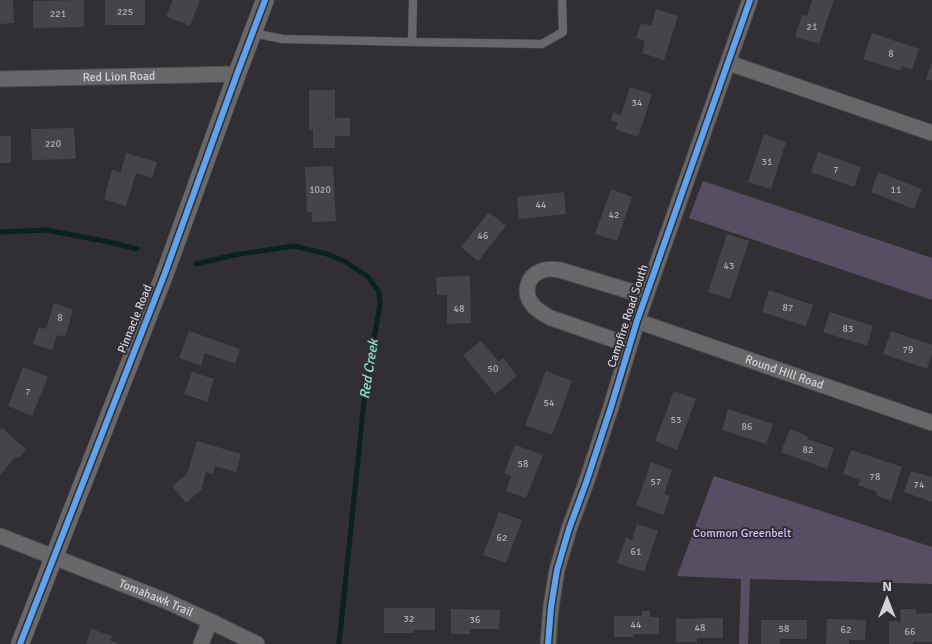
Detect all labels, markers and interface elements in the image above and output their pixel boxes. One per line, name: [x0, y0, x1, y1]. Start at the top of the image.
house number: 225: [117, 6, 133, 18]
house number: 221: [50, 8, 66, 20]
house number: 21: [807, 21, 817, 33]
house number: 8: [888, 48, 894, 60]
street label: Red Lion Road: [83, 68, 155, 85]
house number: 34: [632, 97, 643, 109]
house number: 220: [45, 138, 61, 150]
house number: 31: [762, 156, 772, 168]
house number: 7: [833, 164, 839, 176]
house number: 1020: [309, 184, 331, 196]
house number: 11: [891, 184, 901, 196]
house number: 44: [536, 199, 547, 211]
house number: 42: [609, 209, 619, 221]
house number: 46: [478, 230, 488, 242]
house number: 43: [724, 260, 734, 272]
street label: Campfire Road South: [604, 263, 652, 369]
street label: Pinnacle Road: [114, 283, 156, 355]
house number: 87: [783, 302, 793, 314]
house number: 48: [454, 303, 464, 315]
house number: 8: [57, 312, 63, 324]
house number: 83: [843, 323, 853, 335]
water label: Red Creek: [356, 336, 382, 400]
house number: 79: [903, 344, 913, 356]
street label: Round Hill Road: [743, 351, 826, 392]
house number: 50: [488, 363, 498, 375]
house number: 7: [25, 386, 31, 398]
house number: 54: [544, 397, 555, 409]
house number: 53: [671, 414, 681, 426]
house number: 86: [742, 421, 752, 433]
house number: 82: [803, 444, 813, 456]
house number: 58: [518, 458, 528, 470]
house number: 78: [870, 471, 880, 483]
house number: 57: [651, 476, 661, 488]
house number: 74: [914, 479, 925, 491]
park label: Common Greenbelt: [693, 526, 791, 541]
house number: 62: [497, 532, 507, 544]
house number: 61: [631, 546, 641, 558]
north arrow: [862, 574, 912, 624]
street label: Tomahawk Trail: [117, 576, 196, 620]
text: N: [882, 578, 892, 595]
house number: 32: [404, 613, 414, 625]
house number: 36: [470, 614, 480, 626]
house number: 44: [631, 619, 642, 631]
house number: 48: [695, 622, 705, 634]
house number: 58: [779, 623, 789, 635]
house number: 62: [841, 624, 851, 636]
house number: 66: [905, 626, 915, 638]

